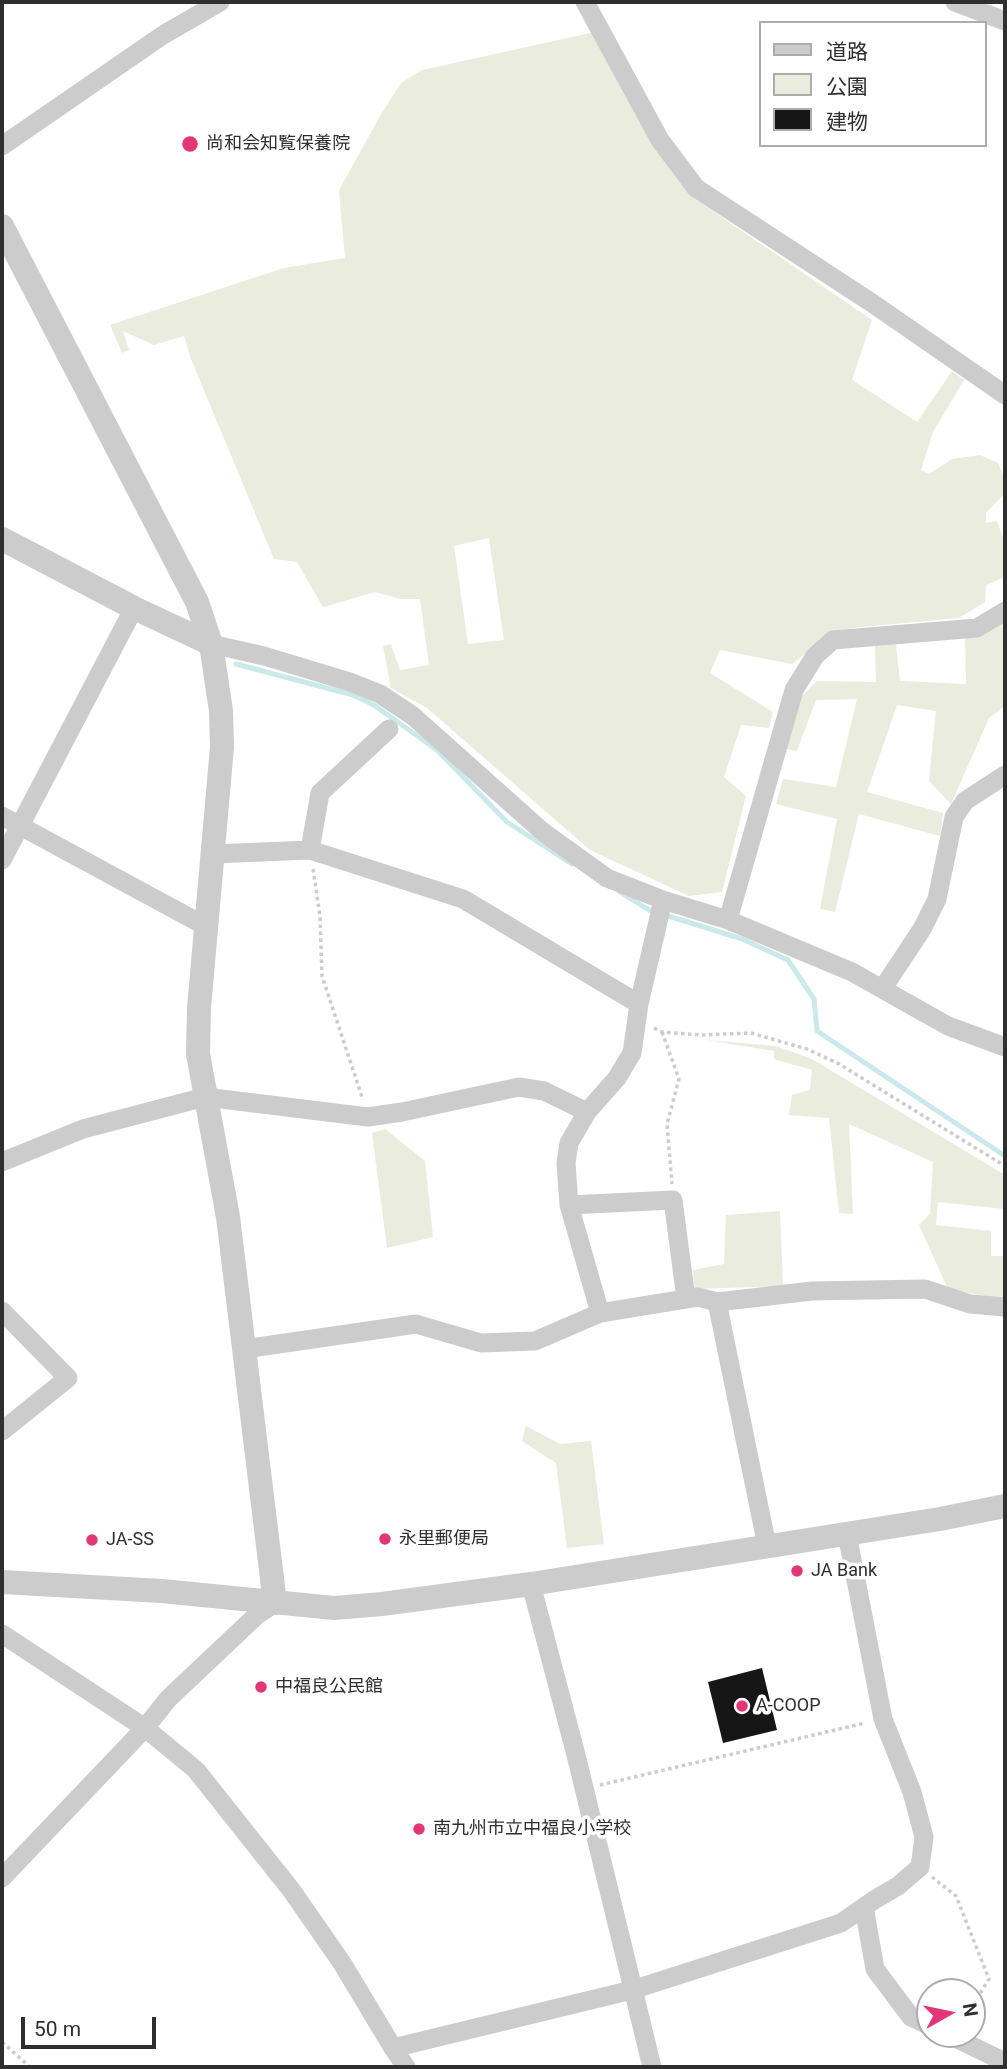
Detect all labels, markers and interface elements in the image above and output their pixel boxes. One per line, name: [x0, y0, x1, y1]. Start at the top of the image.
legend: [758, 21, 986, 147]
text: 道路: [826, 40, 868, 64]
text: 公園: [826, 75, 868, 99]
text: 建物: [826, 110, 868, 134]
place label: 尚和会知覧保養院: [206, 133, 350, 155]
marker: 尚和会知覧保養院: [180, 134, 200, 154]
place label: 永里郵便局: [399, 1528, 489, 1550]
place label: JA-SS: [106, 1529, 154, 1551]
marker: 永里郵便局: [377, 1531, 393, 1547]
marker: JA-SS: [84, 1532, 100, 1548]
place label: JA Bank: [811, 1560, 877, 1582]
marker: JA Bank: [789, 1563, 805, 1579]
place label: 中福良公民館: [275, 1676, 383, 1698]
marker: 中福良公民館: [253, 1679, 269, 1695]
place label: A-COOP: [756, 1695, 821, 1717]
marker: A-COOP: [734, 1698, 750, 1714]
place label: 南九州市立中福良小学校: [433, 1818, 631, 1840]
marker: 南九州市立中福良小学校: [411, 1821, 427, 1837]
north arrow: [916, 1978, 986, 2048]
scale bar: [24, 2002, 159, 2046]
text: N: [958, 2002, 983, 2018]
text: 50 m: [34, 2017, 81, 2041]

